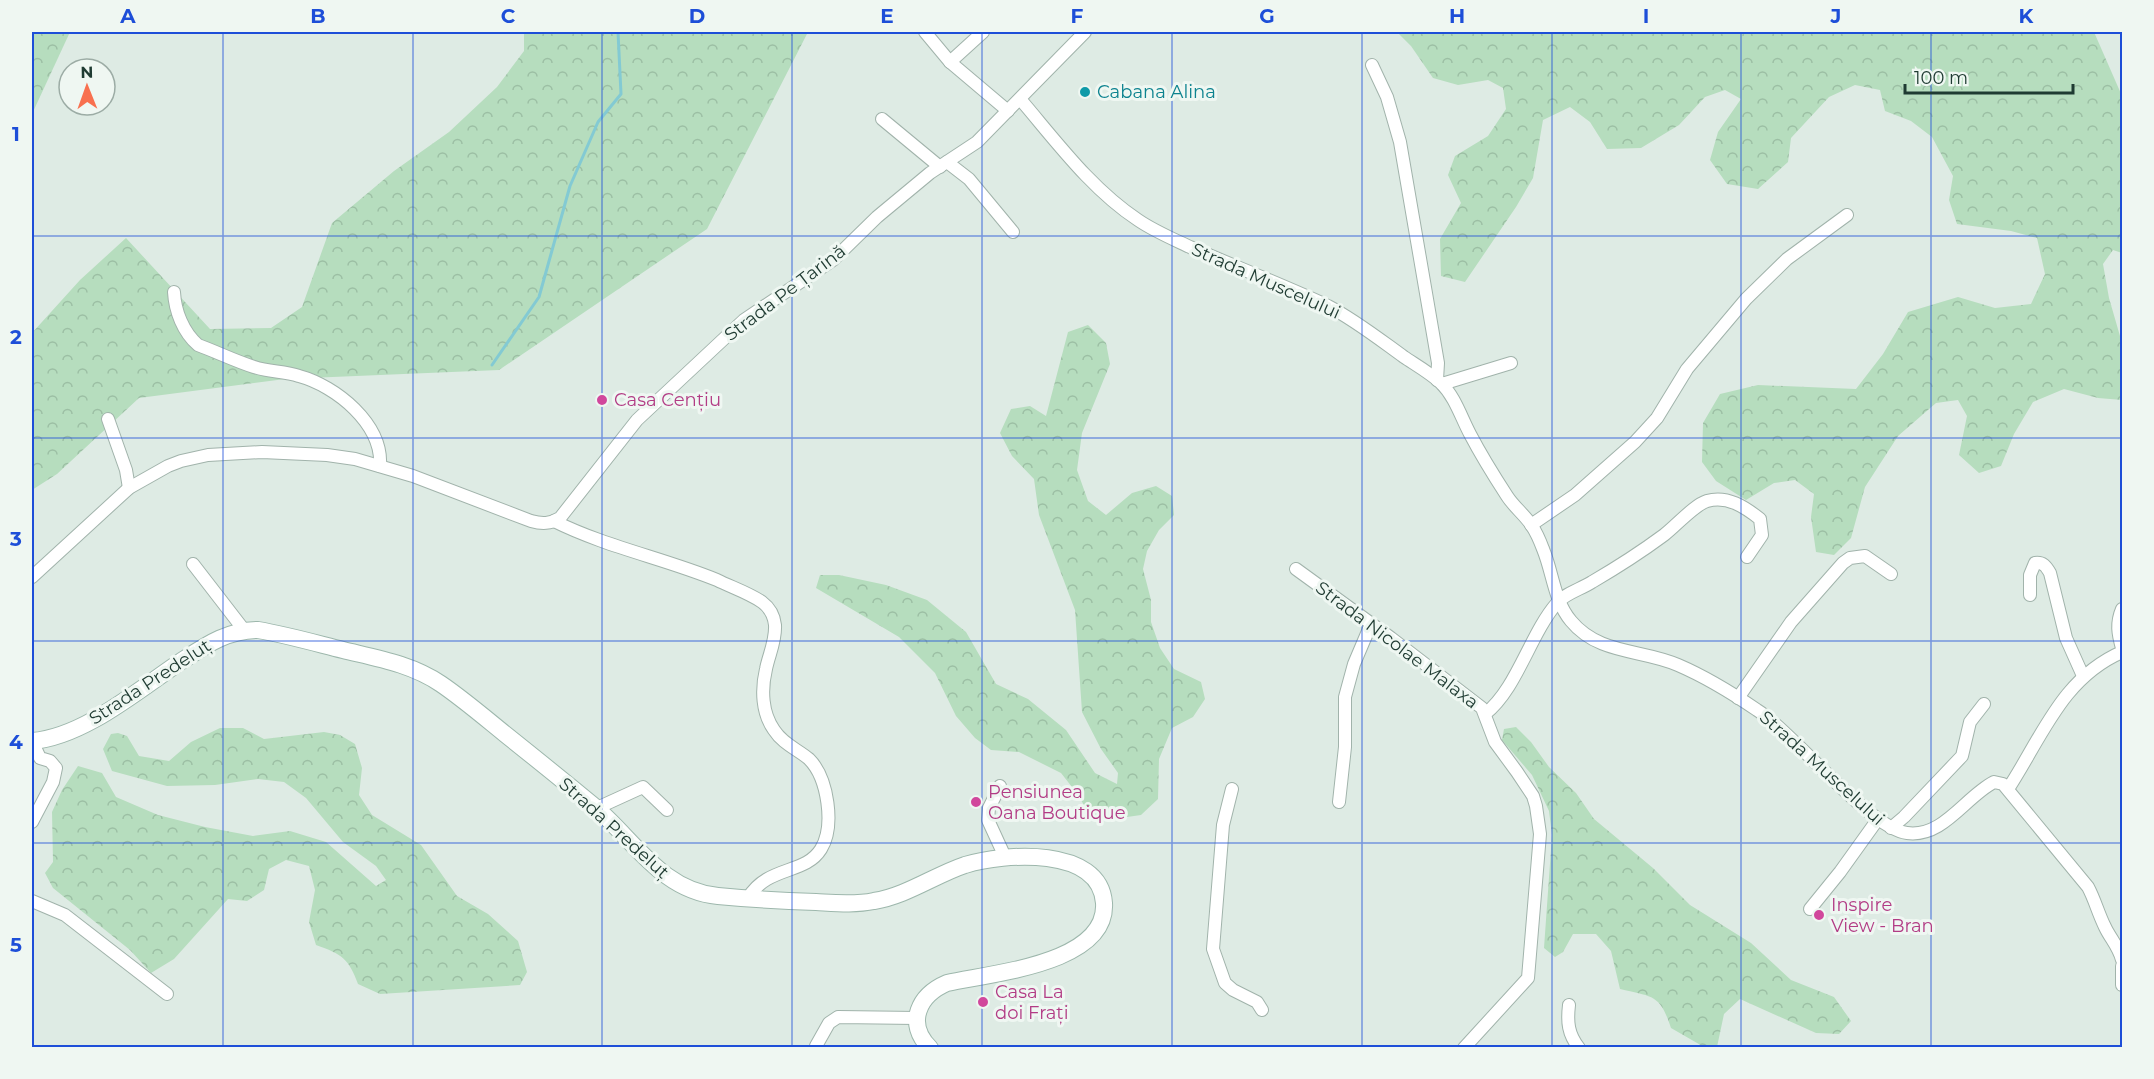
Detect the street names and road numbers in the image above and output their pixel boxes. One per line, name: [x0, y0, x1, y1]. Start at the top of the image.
street label: Strada Muscelului: [1188, 238, 1344, 324]
street label: Strada Pe Țarină: [720, 240, 851, 347]
street label: Strada Nicolae Malaxa: [1311, 577, 1483, 713]
street label: Strada Predeluț: [85, 634, 216, 730]
street label: Strada Muscelului: [1755, 706, 1889, 830]
street label: Strada Predeluț: [554, 773, 674, 884]

